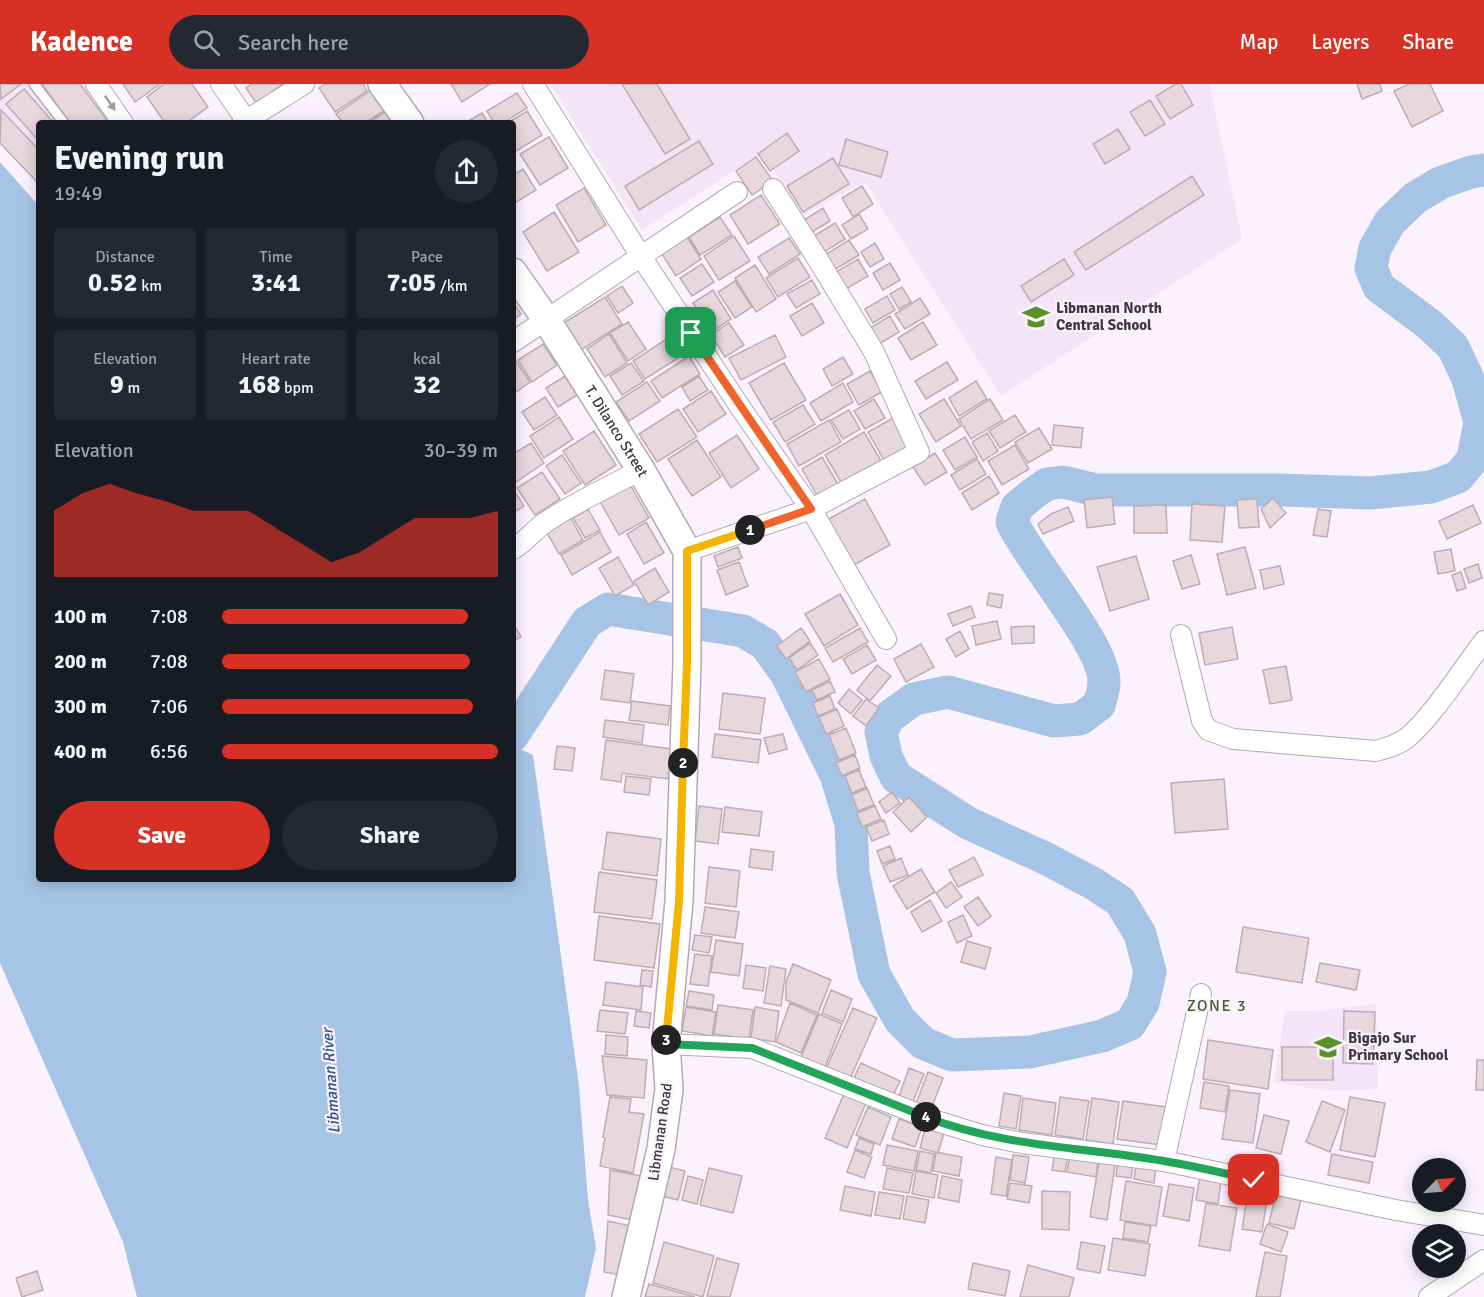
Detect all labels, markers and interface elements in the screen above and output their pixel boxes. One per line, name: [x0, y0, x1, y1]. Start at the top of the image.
search box: [169, 15, 589, 69]
text: Kadence: [30, 25, 133, 59]
icon: search: [190, 26, 223, 59]
text: Search here: [238, 29, 349, 56]
text: Map: [1240, 29, 1278, 55]
text: Layers: [1311, 29, 1369, 55]
text: Share: [1402, 29, 1454, 55]
one-way arrow: [104, 95, 116, 111]
text: Evening run: [54, 138, 224, 179]
button: share: [435, 140, 498, 203]
text: 19:49: [54, 181, 103, 206]
text: Distance: [95, 247, 155, 267]
text: Time: [260, 247, 292, 267]
text: Pace: [411, 247, 443, 267]
text: 0.52: [88, 267, 138, 299]
text: 3:41: [251, 267, 301, 299]
text: 7:05: [387, 267, 436, 299]
text: km: [138, 276, 162, 296]
text: /km: [436, 276, 467, 296]
place label: Libmanan North Central School: [1056, 299, 1162, 334]
school or university icon: Libmanan North Central School: [1021, 302, 1051, 332]
pin: [665, 307, 716, 358]
icon: arrive: [674, 316, 707, 349]
text: Elevation: [93, 349, 157, 369]
text: Heart rate: [241, 349, 311, 369]
text: kcal: [413, 349, 441, 369]
text: 9: [110, 369, 124, 401]
text: 168: [238, 369, 280, 401]
text: 32: [413, 369, 441, 401]
text: m: [124, 378, 140, 398]
text: bpm: [280, 378, 314, 398]
street label: T. Dilanco Street: [581, 382, 652, 480]
text: Elevation: [54, 438, 134, 463]
text: 30–39 m: [424, 438, 498, 463]
pin: 1: [735, 515, 765, 545]
text: 1: [746, 520, 754, 540]
text: 100 m: [54, 604, 107, 629]
text: 7:08: [150, 604, 188, 629]
text: 200 m: [54, 649, 107, 674]
text: 7:08: [150, 649, 188, 674]
text: 300 m: [54, 694, 107, 719]
text: 7:06: [150, 694, 188, 719]
text: 400 m: [54, 739, 107, 764]
text: 6:56: [150, 739, 188, 764]
pin: 2: [668, 748, 698, 778]
text: 2: [679, 753, 687, 773]
button: Save: [54, 801, 270, 870]
button: Share: [282, 801, 498, 870]
district label: ZONE 3: [1187, 996, 1247, 1016]
pin: 3: [651, 1025, 681, 1055]
water label: Libmanan River: [317, 1026, 345, 1134]
place label: Bigajo Sur Primary School: [1348, 1029, 1449, 1064]
text: 3: [662, 1030, 670, 1050]
school or university icon: Bigajo Sur Primary School: [1313, 1032, 1343, 1062]
street label: Libmanan Road: [644, 1082, 676, 1182]
pin: 4: [911, 1102, 941, 1132]
text: 4: [922, 1107, 930, 1127]
pin: [1228, 1154, 1279, 1205]
north arrow: [1412, 1158, 1466, 1212]
map controls: [1412, 1158, 1466, 1278]
icon: check: [1237, 1163, 1270, 1196]
button: layers: [1412, 1224, 1466, 1278]

